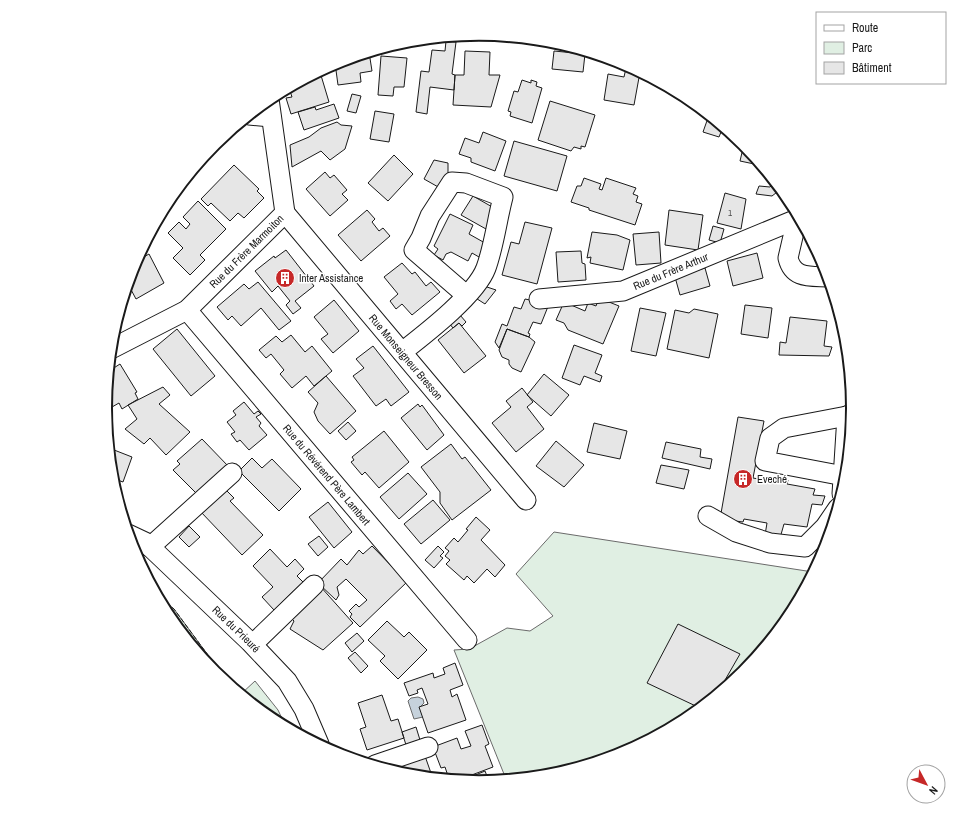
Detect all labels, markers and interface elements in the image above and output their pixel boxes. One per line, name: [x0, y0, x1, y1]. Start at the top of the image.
legend: [816, 12, 946, 84]
text: Route: [852, 20, 878, 36]
text: Parc: [852, 40, 872, 56]
text: Bâtiment: [852, 60, 892, 76]
house number: 1: [728, 207, 732, 219]
street label: Rue du Frère Marmoiton: [206, 211, 287, 291]
street label: Rue du Frère Arthur: [631, 250, 710, 293]
building icon: Inter Assistance: [274, 267, 296, 289]
place label: Inter Assistance: [299, 271, 363, 285]
street label: Rue Monseigneur Bresson: [366, 311, 446, 403]
street label: Rue du Révérend Père Lambert: [280, 421, 374, 528]
building icon: Eveché: [732, 468, 754, 490]
place label: Eveché: [757, 472, 787, 486]
street label: Rue du Prieuré: [209, 603, 263, 655]
north arrow: [906, 764, 946, 804]
text: N: [926, 784, 941, 798]

